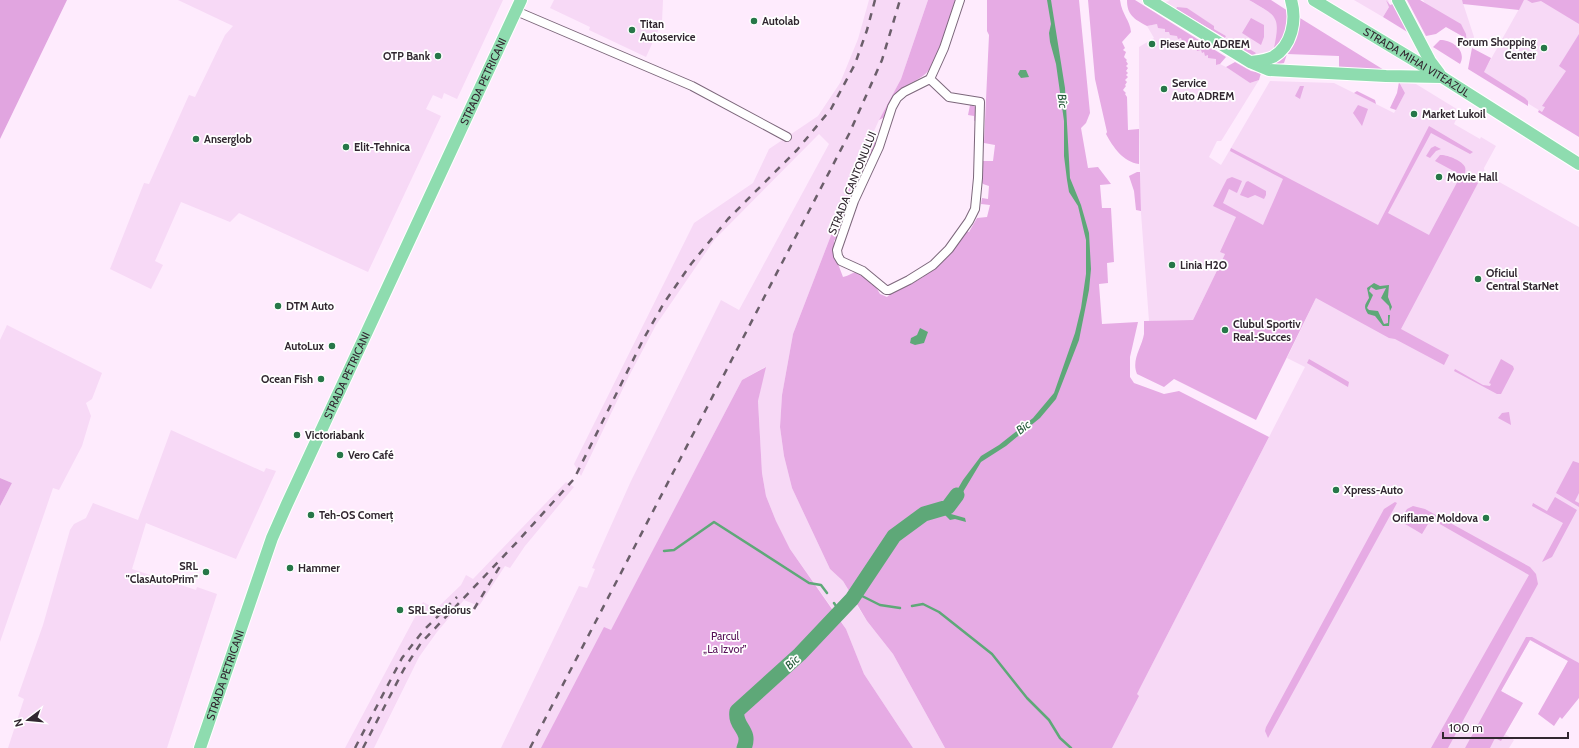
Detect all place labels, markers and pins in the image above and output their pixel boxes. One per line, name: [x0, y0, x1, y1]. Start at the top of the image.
place label: Autolab: [762, 14, 799, 28]
marker: Autolab: [749, 16, 759, 26]
place label: Titan Autoservice: [640, 17, 696, 44]
marker: Titan Autoservice: [627, 25, 637, 35]
place label: Forum Shopping Center: [1457, 35, 1536, 62]
place label: Piese Auto ADREM: [1160, 37, 1250, 51]
marker: Piese Auto ADREM: [1147, 39, 1157, 49]
marker: Forum Shopping Center: [1539, 43, 1549, 53]
place label: OTP Bank: [383, 49, 431, 63]
marker: OTP Bank: [433, 51, 443, 61]
place label: Service Auto ADREM: [1172, 76, 1234, 103]
marker: Service Auto ADREM: [1159, 84, 1169, 94]
place label: Market Lukoil: [1422, 107, 1486, 121]
marker: Market Lukoil: [1409, 109, 1419, 119]
place label: Anserglob: [204, 132, 252, 146]
marker: Anserglob: [191, 134, 201, 144]
place label: Elit-Tehnica: [354, 140, 410, 154]
marker: Elit-Tehnica: [341, 142, 351, 152]
place label: Movie Hall: [1447, 170, 1498, 184]
marker: Movie Hall: [1434, 172, 1444, 182]
place label: Linia H2O: [1180, 258, 1227, 272]
marker: Linia H2O: [1167, 260, 1177, 270]
place label: Oficiul Central StarNet: [1486, 266, 1559, 293]
marker: Oficiul Central StarNet: [1473, 274, 1483, 284]
place label: DTM Auto: [286, 299, 334, 313]
marker: DTM Auto: [273, 301, 283, 311]
place label: Clubul Sportiv Real-Succes: [1233, 317, 1301, 344]
marker: Clubul Sportiv Real-Succes: [1220, 325, 1230, 335]
place label: AutoLux: [284, 339, 325, 353]
marker: AutoLux: [327, 341, 337, 351]
place label: Ocean Fish: [261, 372, 313, 386]
marker: Ocean Fish: [316, 374, 326, 384]
place label: Victoriabank: [305, 428, 365, 442]
marker: Victoriabank: [292, 430, 302, 440]
place label: Vero Café: [348, 448, 394, 462]
marker: Vero Café: [335, 450, 345, 460]
place label: Xpress-Auto: [1343, 483, 1403, 497]
marker: Xpress-Auto: [1331, 485, 1341, 495]
place label: Teh-OS Comerț: [319, 508, 394, 523]
marker: Teh-OS Comerț: [306, 510, 316, 520]
place label: Oriflame Moldova: [1392, 511, 1479, 525]
marker: Oriflame Moldova: [1481, 513, 1491, 523]
place label: SRL "ClasAutoPrim": [126, 559, 198, 586]
place label: Hammer: [298, 561, 340, 575]
marker: Hammer: [285, 563, 295, 573]
marker: SRL "ClasAutoPrim": [201, 567, 211, 577]
place label: SRL Sediorus: [408, 603, 471, 617]
marker: SRL Sediorus: [395, 605, 405, 615]

